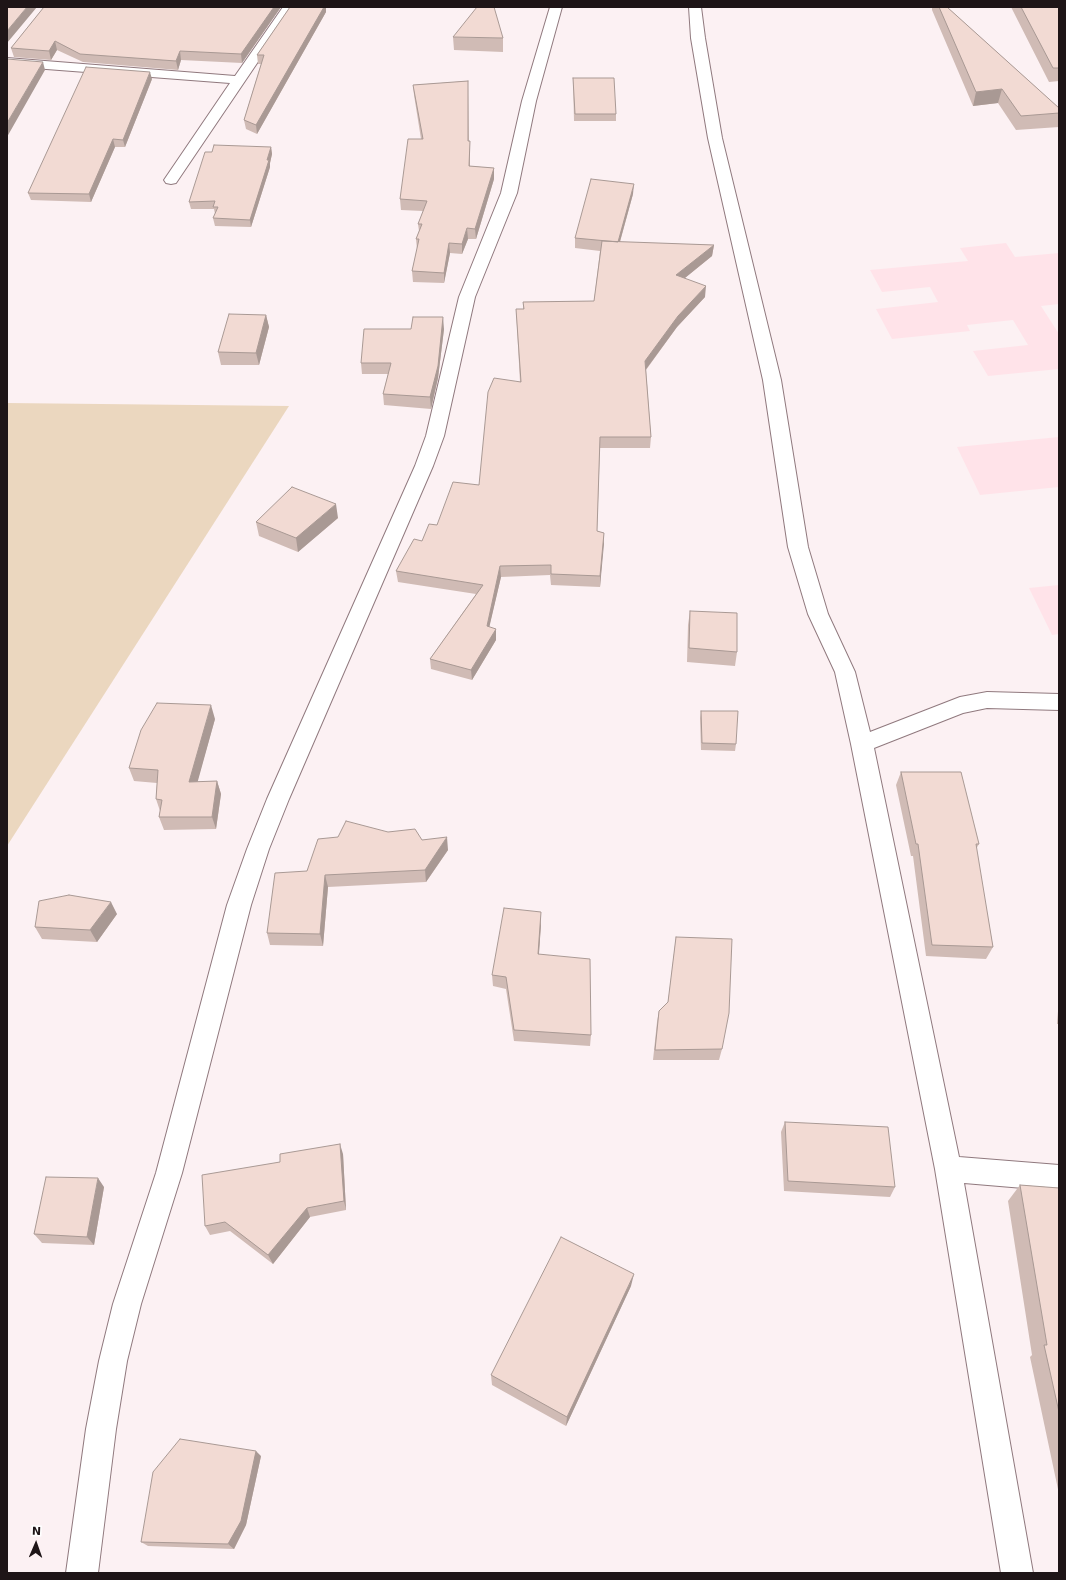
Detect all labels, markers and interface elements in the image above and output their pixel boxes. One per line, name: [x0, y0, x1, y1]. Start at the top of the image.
north arrow: [16, 1524, 56, 1564]
text: N: [32, 1525, 41, 1538]

